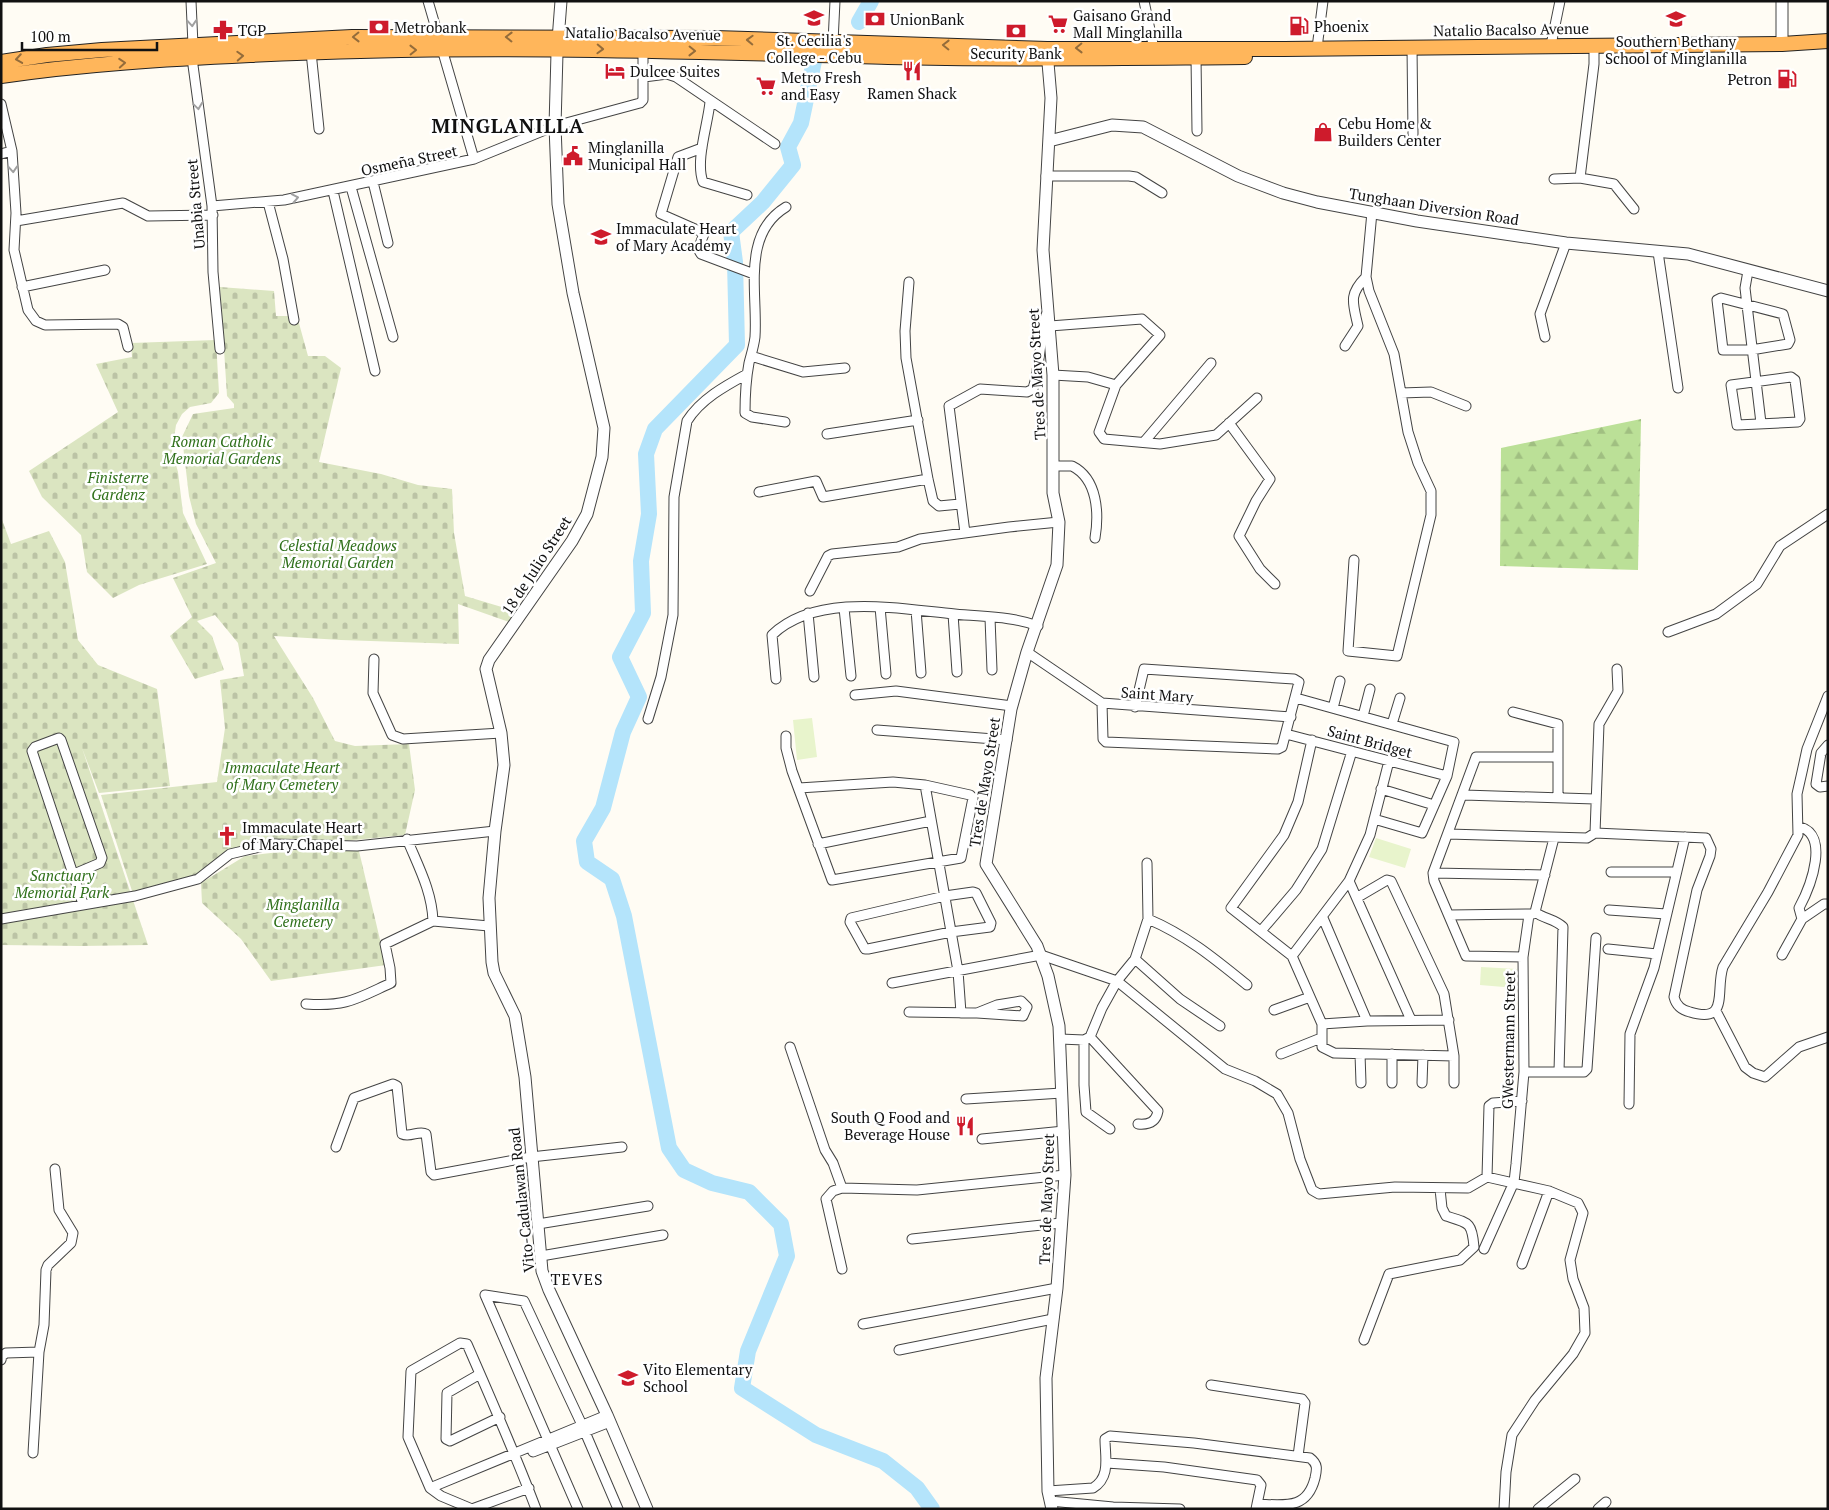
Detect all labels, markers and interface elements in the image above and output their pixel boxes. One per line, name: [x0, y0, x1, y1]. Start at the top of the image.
place label: Gaisano Grand Mall Minglanilla: [1073, 5, 1183, 42]
school or university icon: St. Cecilia's College - Cebu: [803, 7, 825, 29]
bank icon: UnionBank: [864, 8, 886, 30]
school or university icon: Southern Bethany School of Minglanilla: [1665, 8, 1687, 30]
place label: UnionBank: [890, 9, 964, 29]
supermarket icon: Gaisano Grand Mall Minglanilla: [1047, 13, 1069, 35]
fuel station icon: Phoenix: [1288, 15, 1310, 37]
bank icon: Metrobank: [368, 16, 390, 38]
place label: Phoenix: [1314, 16, 1369, 36]
place label: Metrobank: [394, 17, 467, 37]
street label: Natalio Bacalso Avenue: [1433, 18, 1589, 40]
one-way arrow: [186, 19, 197, 27]
pharmacy icon: TGP: [212, 19, 234, 41]
scale bar: [22, 20, 158, 52]
place label: TGP: [238, 20, 266, 40]
bank icon: Security Bank: [1005, 20, 1027, 42]
street label: Natalio Bacalso Avenue: [565, 22, 721, 44]
text: 100 m: [30, 26, 71, 46]
place label: St. Cecilia's College - Cebu: [766, 30, 862, 67]
place label: Southern Bethany School of Minglanilla: [1605, 31, 1747, 68]
one-way arrow: [352, 32, 360, 42]
one-way arrow: [505, 32, 512, 42]
one-way arrow: [745, 34, 753, 45]
one-way arrow: [942, 40, 950, 50]
one-way arrow: [596, 43, 604, 54]
place label: Security Bank: [970, 43, 1062, 63]
one-way arrow: [1074, 43, 1082, 53]
one-way arrow: [409, 44, 417, 55]
one-way arrow: [688, 46, 696, 56]
one-way arrow: [237, 50, 245, 61]
one-way arrow: [15, 54, 24, 64]
one-way arrow: [118, 58, 126, 69]
hotel icon: Dulcee Suites: [604, 60, 626, 82]
restaurant icon: Ramen Shack: [901, 60, 923, 82]
place label: Dulcee Suites: [630, 61, 720, 81]
place label: Metro Fresh and Easy: [781, 67, 862, 104]
fuel station icon: Petron: [1776, 68, 1798, 90]
place label: Petron: [1727, 69, 1772, 89]
supermarket icon: Metro Fresh and Easy: [755, 75, 777, 97]
place label: Ramen Shack: [867, 83, 957, 103]
one-way arrow: [193, 102, 203, 110]
district label: MINGLANILLA: [431, 112, 585, 139]
place label: Cebu Home & Builders Center: [1338, 113, 1442, 150]
shop icon: Cebu Home & Builders Center: [1312, 121, 1334, 143]
place label: Minglanilla Municipal Hall: [588, 137, 686, 174]
street label: Osmeña Street: [359, 140, 460, 180]
public building icon: Minglanilla Municipal Hall: [562, 145, 584, 167]
street label: Unabia Street: [181, 158, 209, 250]
one-way arrow: [8, 165, 19, 173]
street label: Tunghaan Diversion Road: [1348, 183, 1520, 229]
one-way arrow: [291, 193, 300, 203]
place label: Immaculate Heart of Mary Academy: [616, 218, 737, 255]
school or university icon: Immaculate Heart of Mary Academy: [590, 226, 612, 248]
street label: Tres de Mayo Street: [1023, 307, 1049, 440]
park label: Roman Catholic Memorial Gardens: [162, 431, 281, 468]
park label: Finisterre Gardenz: [86, 467, 149, 504]
street label: 18 de Julio Street: [497, 511, 576, 618]
park label: Celestial Meadows Memorial Garden: [279, 535, 397, 572]
street label: Saint Mary: [1120, 681, 1194, 707]
street label: Tres de Mayo Street: [964, 715, 1004, 849]
street label: Saint Bridget: [1325, 720, 1415, 762]
park label: Immaculate Heart of Mary Cemetery: [223, 757, 341, 794]
place label: Immaculate Heart of Mary Chapel: [242, 817, 363, 854]
church icon: Immaculate Heart of Mary Chapel: [216, 825, 238, 847]
park label: Sanctuary Memorial Park: [14, 865, 110, 902]
park label: Minglanilla Cemetery: [265, 894, 340, 931]
street label: GWestermann Street: [1497, 970, 1519, 1109]
place label: South Q Food and Beverage House: [831, 1107, 950, 1144]
restaurant icon: South Q Food and Beverage House: [954, 1115, 976, 1137]
street label: Vito-Cadulawan Road: [503, 1126, 539, 1274]
street label: Tres de Mayo Street: [1034, 1132, 1058, 1265]
district label: TEVES: [550, 1268, 604, 1290]
place label: Vito Elementary School: [643, 1359, 753, 1396]
school or university icon: Vito Elementary School: [617, 1367, 639, 1389]

